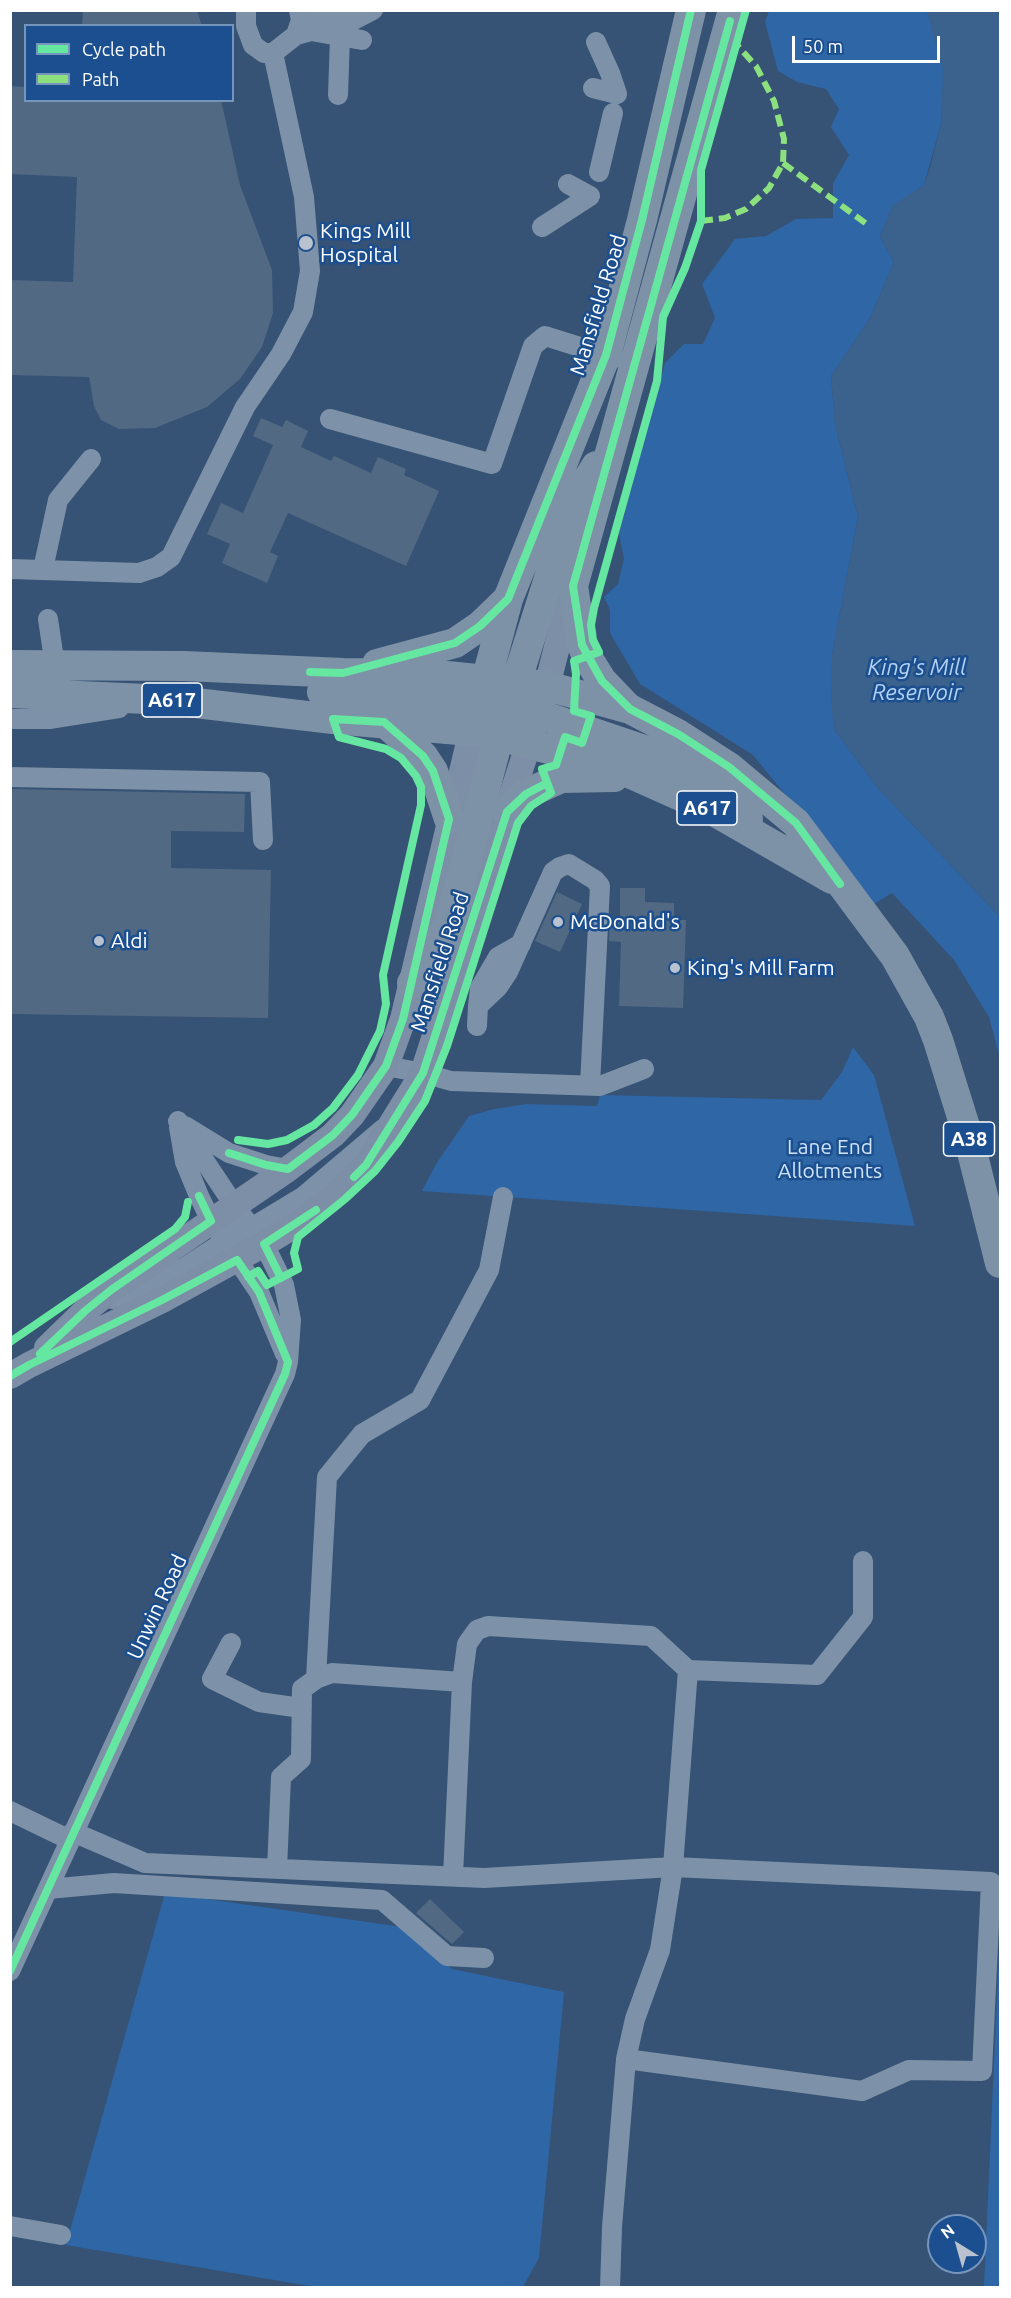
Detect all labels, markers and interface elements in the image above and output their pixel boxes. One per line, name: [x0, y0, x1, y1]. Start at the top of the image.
legend: [24, 24, 234, 102]
scale bar: [795, 24, 944, 62]
text: 50 m: [803, 36, 843, 56]
text: Cycle path: [82, 39, 166, 59]
text: Path: [82, 69, 119, 89]
place label: Kings Mill Hospital: [320, 218, 411, 268]
street label: Mansfield Road: [565, 232, 631, 378]
marker: Kings Mill Hospital: [297, 234, 315, 252]
water label: King's Mill Reservoir: [867, 655, 967, 706]
road number: A617: [142, 683, 202, 717]
road number: A617: [677, 791, 737, 825]
street label: Mansfield Road: [405, 889, 475, 1035]
place label: McDonald's: [570, 909, 680, 935]
marker: McDonald's: [551, 915, 565, 929]
place label: Aldi: [111, 928, 148, 954]
marker: Aldi: [92, 934, 106, 948]
place label: King's Mill Farm: [687, 955, 835, 981]
marker: King's Mill Farm: [668, 961, 682, 975]
road number: A38: [944, 1122, 994, 1156]
park label: Lane End Allotments: [778, 1134, 882, 1184]
street label: Unwin Road: [122, 1551, 192, 1663]
north arrow: [927, 2214, 987, 2274]
text: N: [937, 2220, 958, 2242]

